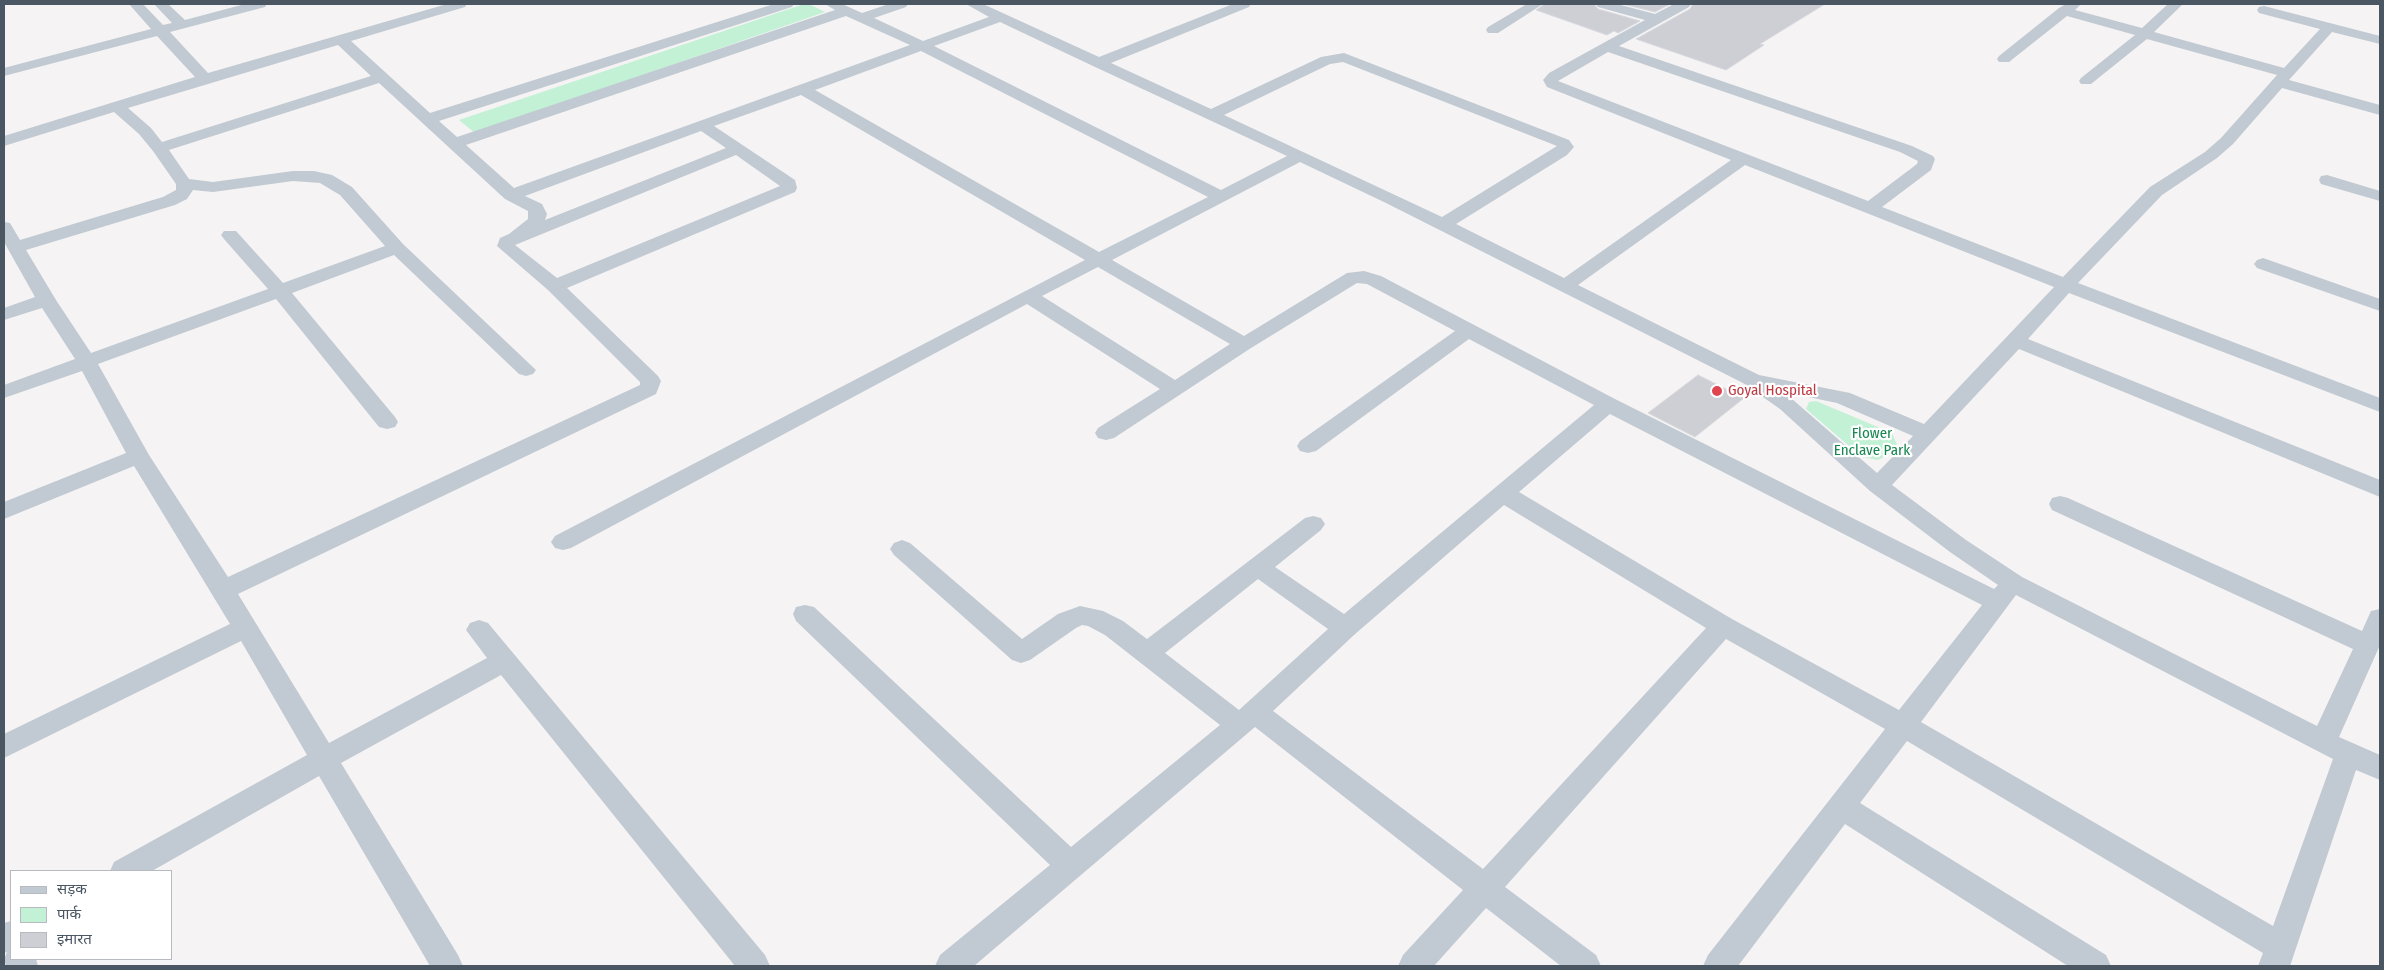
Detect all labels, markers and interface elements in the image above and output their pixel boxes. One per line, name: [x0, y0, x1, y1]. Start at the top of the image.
place label: Goyal Hospital: [1728, 382, 1817, 400]
marker: Goyal Hospital: [1710, 384, 1724, 398]
park label: Flower Enclave Park: [1834, 425, 1910, 460]
legend: [10, 870, 172, 960]
text: सड़क: [57, 880, 87, 898]
text: पार्क: [57, 905, 81, 923]
text: इमारत: [57, 930, 92, 948]

